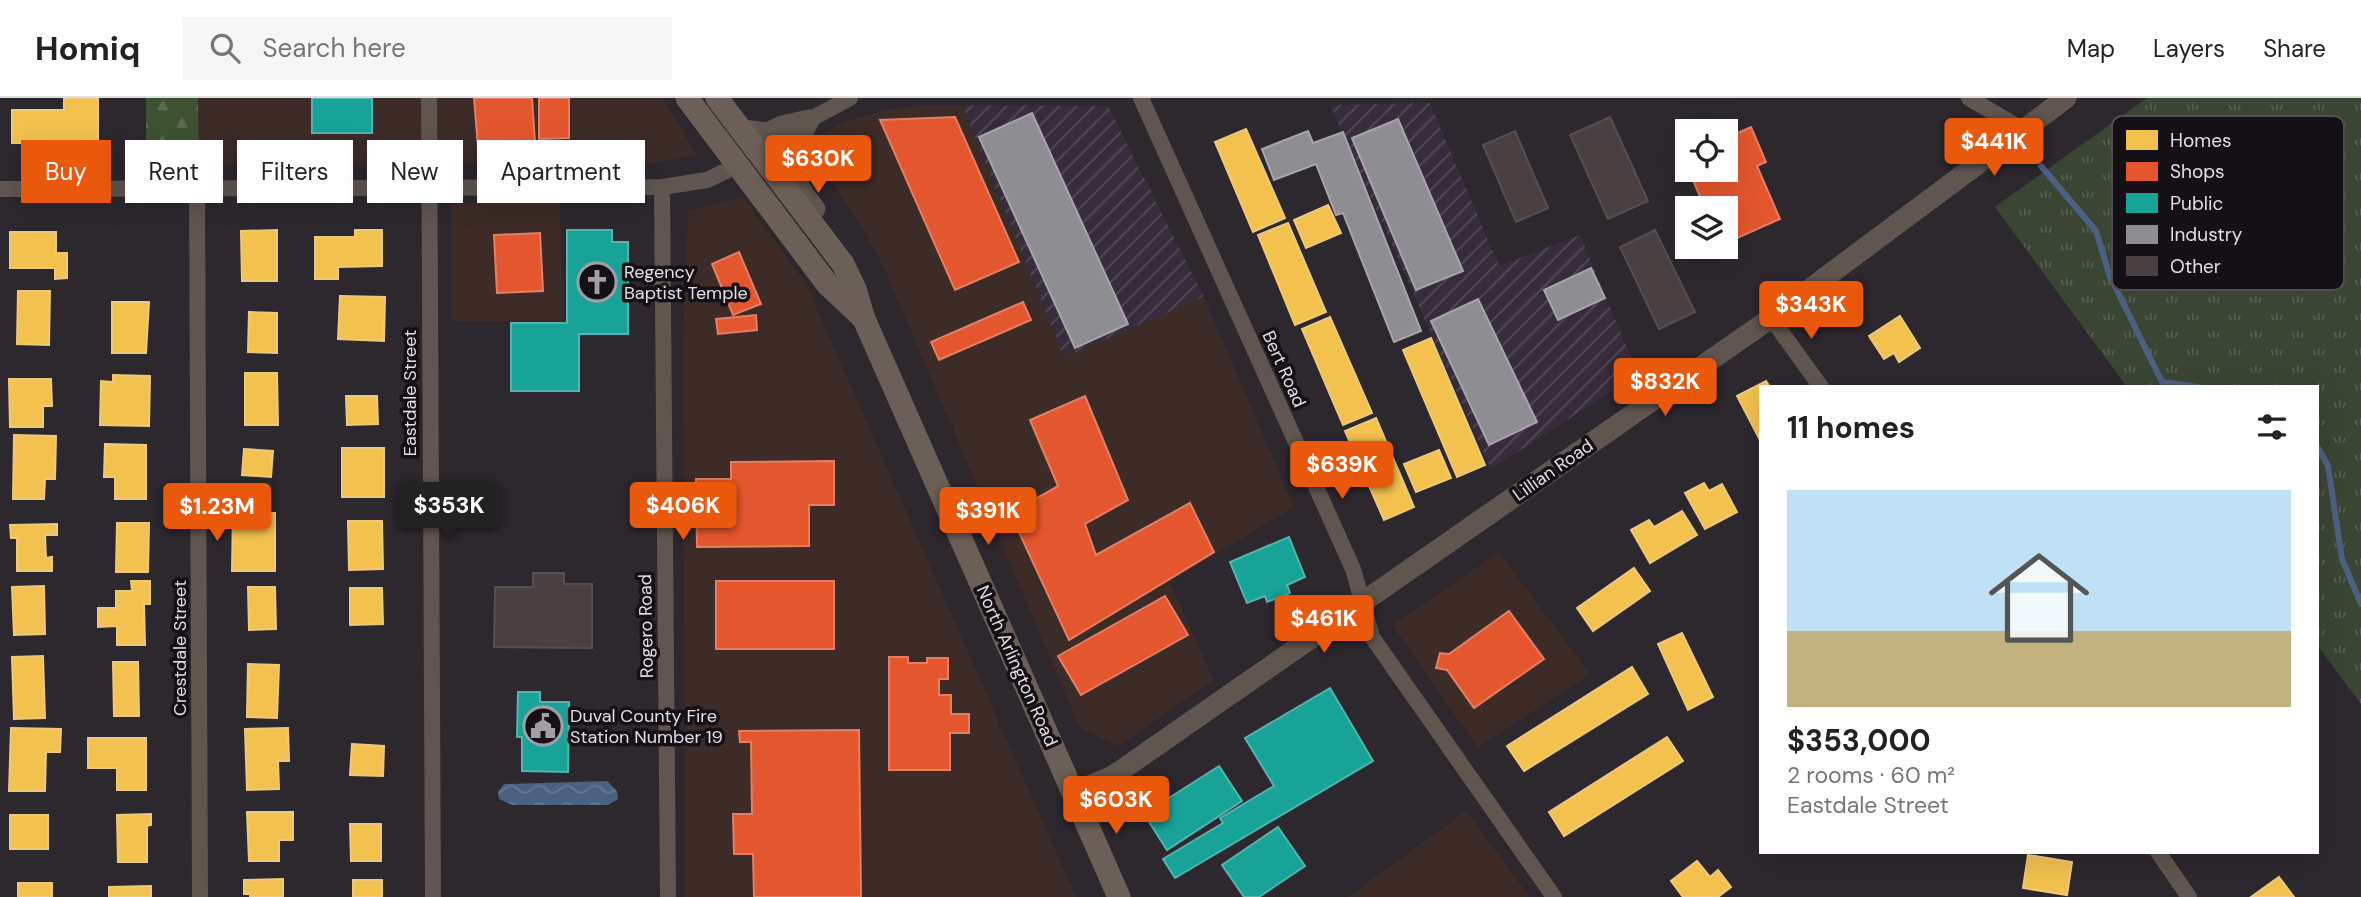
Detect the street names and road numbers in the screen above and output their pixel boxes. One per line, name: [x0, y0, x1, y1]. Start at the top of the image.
street label: Bert Road: [1256, 327, 1312, 411]
street label: Eastdale Street: [398, 330, 422, 456]
street label: Lillian Road: [1508, 434, 1598, 506]
street label: Rogero Road: [633, 574, 659, 678]
street label: Crestdale Street: [168, 580, 192, 716]
street label: North Arlington Road: [971, 582, 1063, 750]

